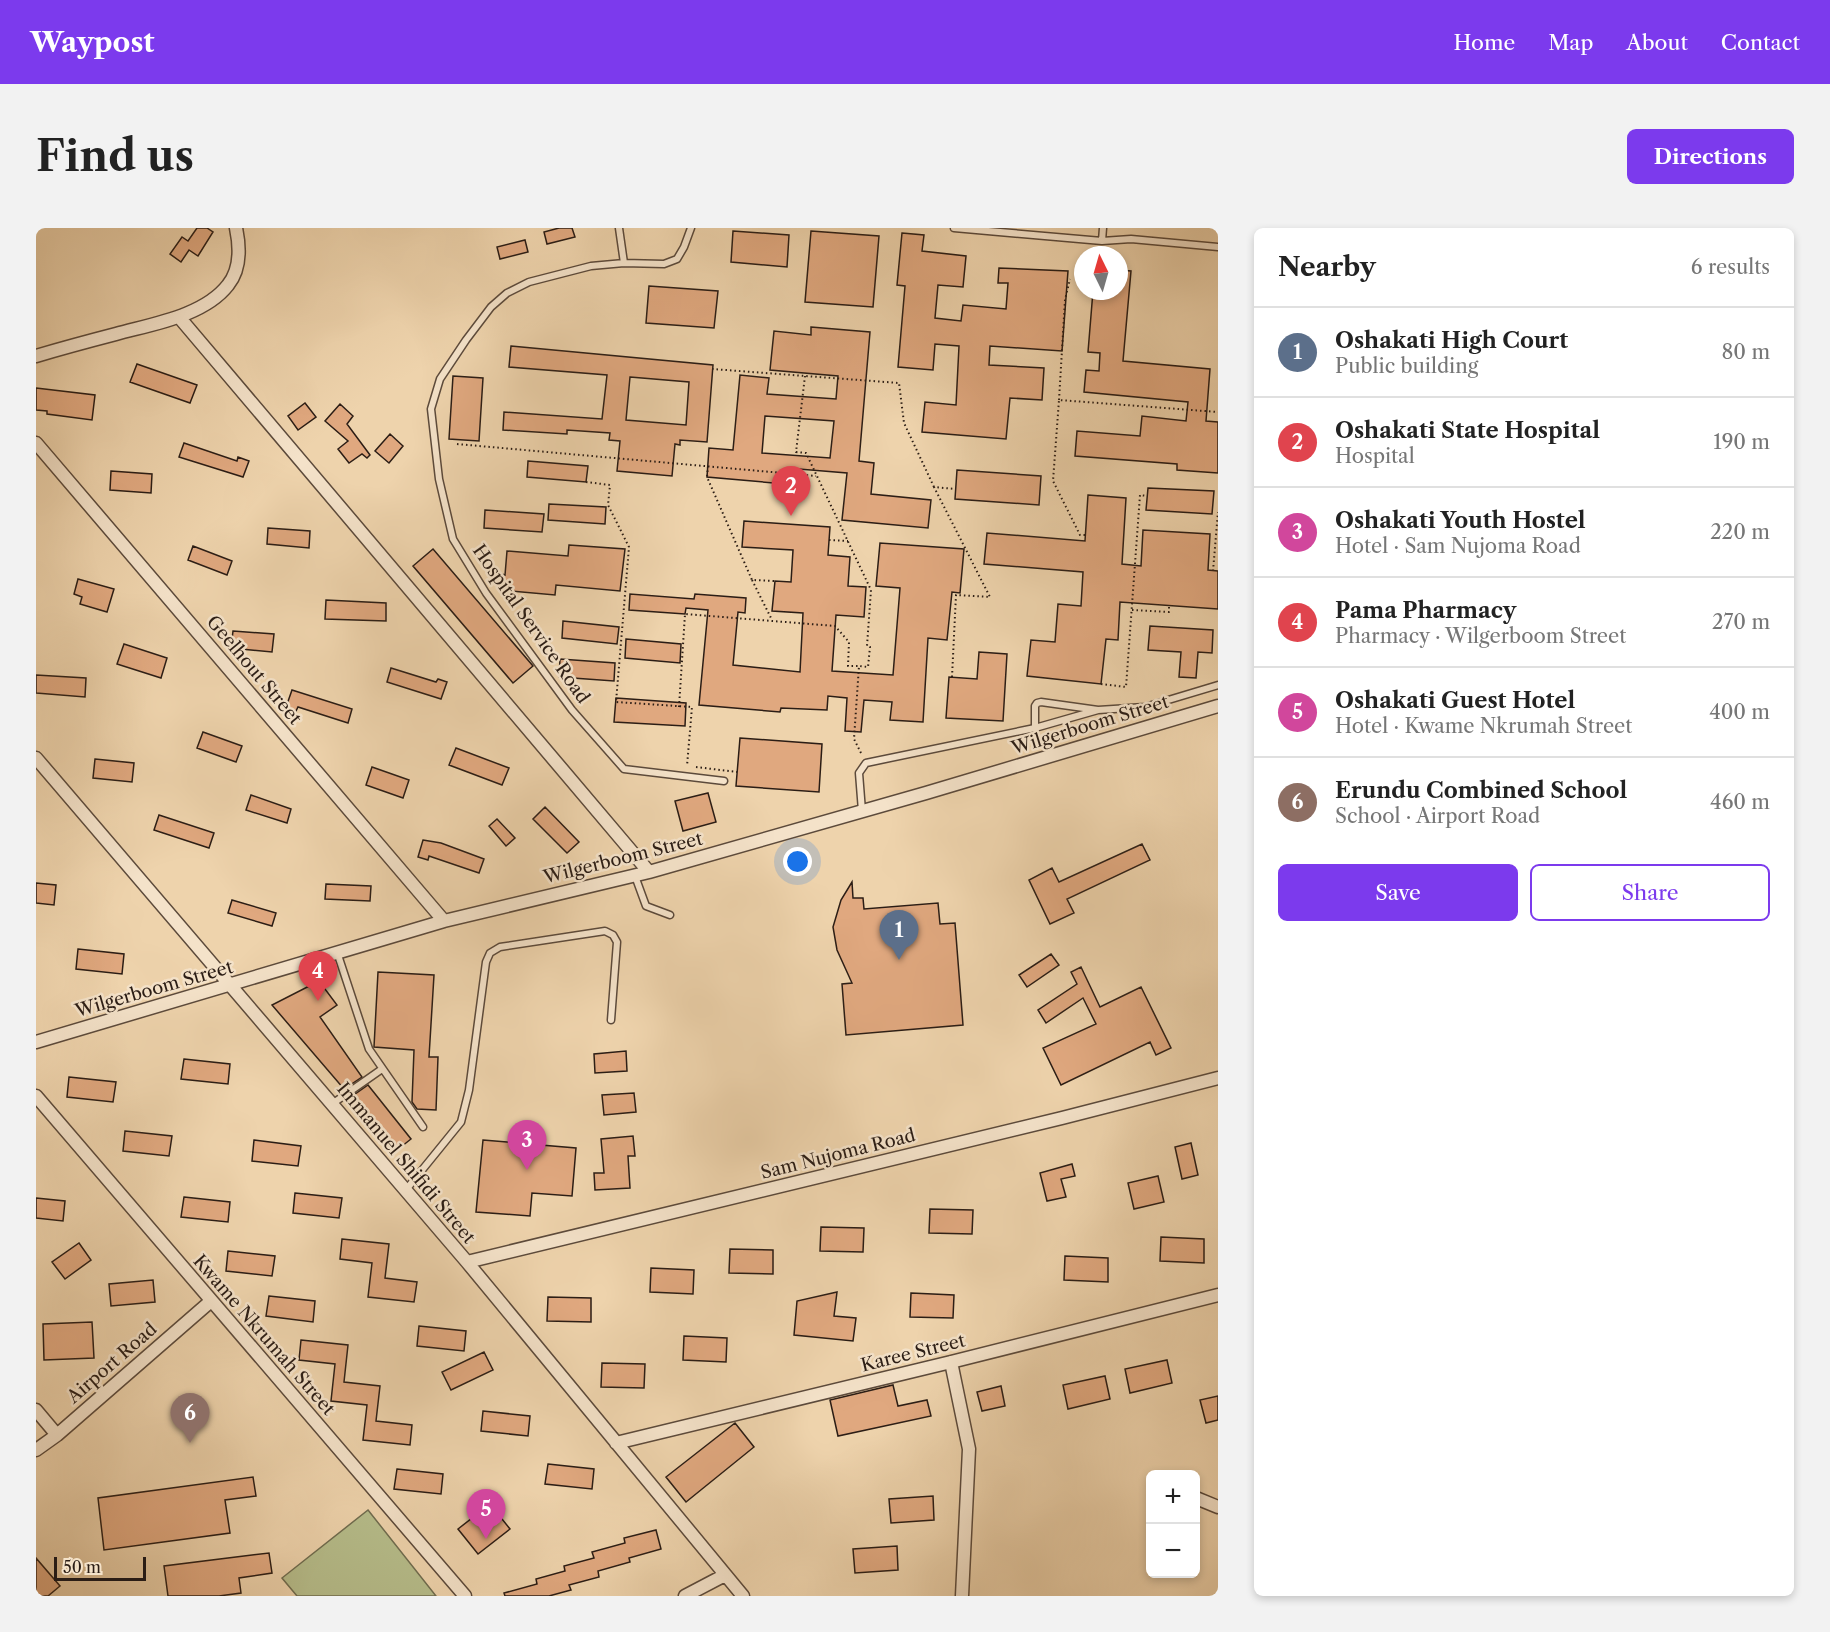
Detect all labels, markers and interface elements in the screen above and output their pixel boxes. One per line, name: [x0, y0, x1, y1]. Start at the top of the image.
text: Waypost: [30, 25, 154, 59]
text: Home: [1454, 30, 1515, 55]
text: Map: [1548, 30, 1593, 55]
text: About: [1626, 30, 1688, 55]
text: Contact: [1721, 30, 1800, 55]
button: Directions: [1627, 129, 1794, 184]
text: Find us: [36, 130, 194, 182]
north arrow: [1074, 246, 1128, 300]
text: Nearby: [1278, 251, 1376, 283]
text: 6 results: [1691, 255, 1770, 279]
text: Oshakati High Court: [1335, 327, 1568, 354]
text: 1: [1293, 340, 1302, 364]
text: 80 m: [1722, 340, 1770, 364]
text: Public building: [1335, 354, 1478, 378]
text: Oshakati State Hospital: [1335, 417, 1600, 444]
text: 2: [1292, 430, 1303, 454]
text: 190 m: [1713, 430, 1770, 454]
text: Hospital: [1335, 444, 1415, 468]
pin: 2: [772, 466, 810, 516]
text: Oshakati Youth Hostel: [1335, 507, 1586, 534]
text: 3: [1292, 520, 1303, 544]
text: 220 m: [1710, 520, 1770, 544]
text: Hotel · Sam Nujoma Road: [1335, 534, 1581, 558]
street label: Hospital Service Road: [468, 540, 594, 708]
text: Pama Pharmacy: [1335, 597, 1516, 624]
text: 4: [1292, 610, 1303, 634]
text: 270 m: [1712, 610, 1770, 634]
street label: Geelhout Street: [202, 611, 306, 729]
text: Pharmacy · Wilgerboom Street: [1335, 624, 1626, 648]
text: Oshakati Guest Hotel: [1335, 687, 1575, 714]
street label: Wilgerboom Street: [1008, 690, 1172, 760]
text: 5: [1292, 700, 1303, 724]
text: 400 m: [1709, 700, 1770, 724]
text: Hotel · Kwame Nkrumah Street: [1335, 714, 1632, 738]
text: Erundu Combined School: [1335, 777, 1627, 804]
text: 6: [1292, 790, 1303, 814]
text: 460 m: [1710, 790, 1770, 814]
text: School · Airport Road: [1335, 804, 1540, 828]
street label: Wilgerboom Street: [540, 827, 705, 889]
your location: [783, 847, 812, 876]
button: Save: [1278, 864, 1518, 921]
button: Share: [1530, 864, 1770, 921]
pin: 1: [880, 910, 918, 960]
pin: 4: [298, 952, 338, 1001]
street label: Wilgerboom Street: [72, 956, 236, 1022]
street label: Immanuel Shifidi Street: [332, 1078, 480, 1249]
pin: 3: [508, 1120, 546, 1170]
street label: Sam Nujoma Road: [758, 1124, 918, 1184]
street label: Kwame Nkrumah Street: [188, 1250, 340, 1420]
street label: Airport Road: [62, 1318, 161, 1409]
street label: Karee Street: [859, 1329, 968, 1377]
pin: 6: [170, 1394, 210, 1443]
map controls: [1146, 1470, 1200, 1578]
button: +: [1146, 1470, 1200, 1524]
pin: 5: [466, 1490, 506, 1539]
button: −: [1146, 1524, 1200, 1578]
scale bar: [54, 1554, 146, 1582]
text: 50 m: [63, 1557, 101, 1577]

